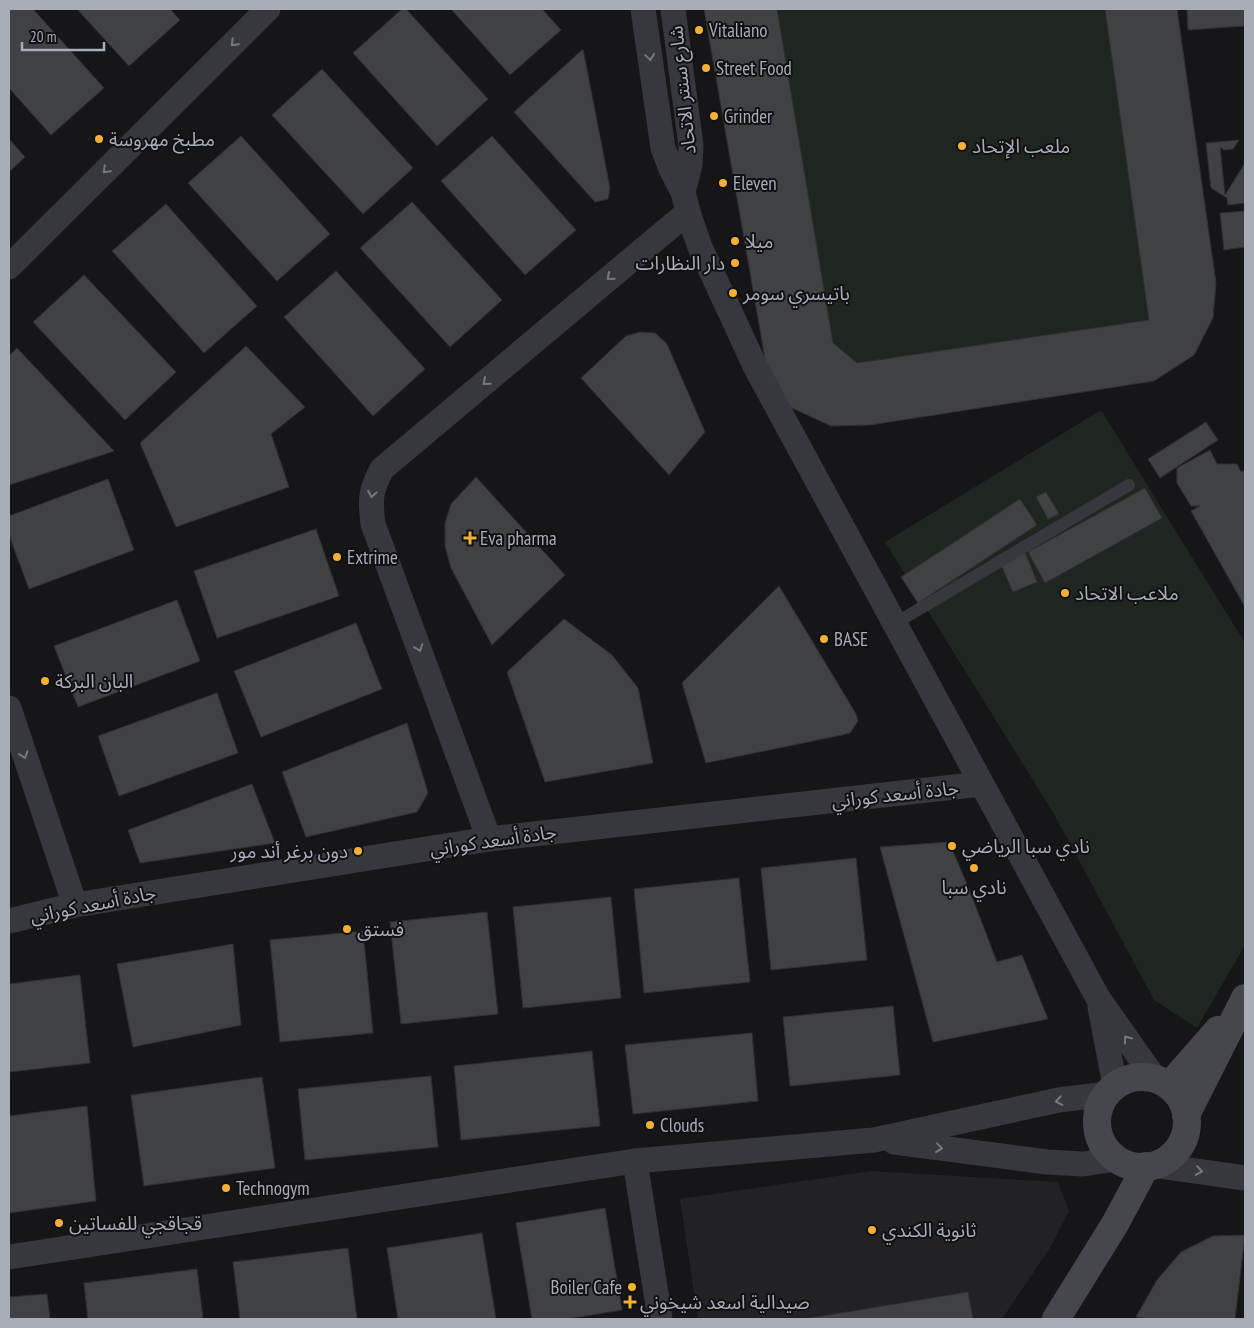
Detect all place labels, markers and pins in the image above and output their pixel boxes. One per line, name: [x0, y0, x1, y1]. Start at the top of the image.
place label: Vitaliano: [708, 18, 767, 42]
marker: Vitaliano: [693, 24, 705, 36]
place label: Street Food: [716, 56, 792, 80]
marker: Street Food: [700, 62, 712, 74]
place label: Grinder: [724, 104, 773, 128]
marker: Grinder: [708, 110, 720, 122]
place label: مطبخ مهروسة: [109, 127, 215, 154]
marker: مطبخ مهروسة: [93, 133, 105, 145]
place label: ملعب الإتحاد: [972, 134, 1070, 159]
marker: ملعب الإتحاد: [956, 140, 968, 152]
place label: Eleven: [733, 171, 777, 195]
marker: Eleven: [717, 177, 729, 189]
place label: ميلا: [745, 229, 773, 253]
marker: ميلا: [729, 235, 741, 247]
place label: دار النظارات: [636, 251, 725, 275]
marker: دار النظارات: [729, 257, 741, 269]
place label: باتيسري سومر: [742, 281, 850, 308]
marker: باتيسري سومر: [727, 287, 739, 299]
place label: Eva pharma: [480, 526, 557, 550]
marker: Eva pharma: [464, 532, 476, 544]
place label: Extrime: [347, 545, 398, 569]
marker: Extrime: [331, 551, 343, 563]
place label: ملاعب الاتحاد: [1075, 581, 1179, 605]
marker: ملاعب الاتحاد: [1059, 587, 1071, 599]
place label: BASE: [834, 627, 868, 651]
marker: BASE: [818, 633, 830, 645]
place label: البان البركة: [55, 669, 133, 693]
marker: البان البركة: [39, 675, 51, 687]
place label: نادي سبا الرياضي: [962, 834, 1090, 861]
place label: دون برغر أند مور: [230, 839, 348, 863]
marker: نادي سبا الرياضي: [946, 840, 958, 852]
marker: دون برغر أند مور: [352, 845, 364, 857]
marker: نادي سبا: [968, 862, 980, 874]
place label: نادي سبا: [941, 875, 1007, 902]
place label: فستق: [357, 917, 404, 941]
marker: فستق: [341, 923, 353, 935]
place label: Clouds: [660, 1113, 704, 1137]
marker: Clouds: [644, 1119, 656, 1131]
place label: Technogym: [236, 1176, 310, 1200]
marker: Technogym: [220, 1182, 232, 1194]
place label: قجاقجي للفساتين: [69, 1211, 202, 1238]
marker: قجاقجي للفساتين: [53, 1217, 65, 1229]
place label: ثانوية الكندي: [882, 1218, 976, 1245]
marker: ثانوية الكندي: [866, 1224, 878, 1236]
place label: Boiler Cafe: [551, 1275, 622, 1299]
marker: Boiler Cafe: [626, 1281, 638, 1293]
place label: صيدالية اسعد شيخوني: [640, 1290, 810, 1317]
marker: صيدالية اسعد شيخوني: [624, 1296, 636, 1308]

